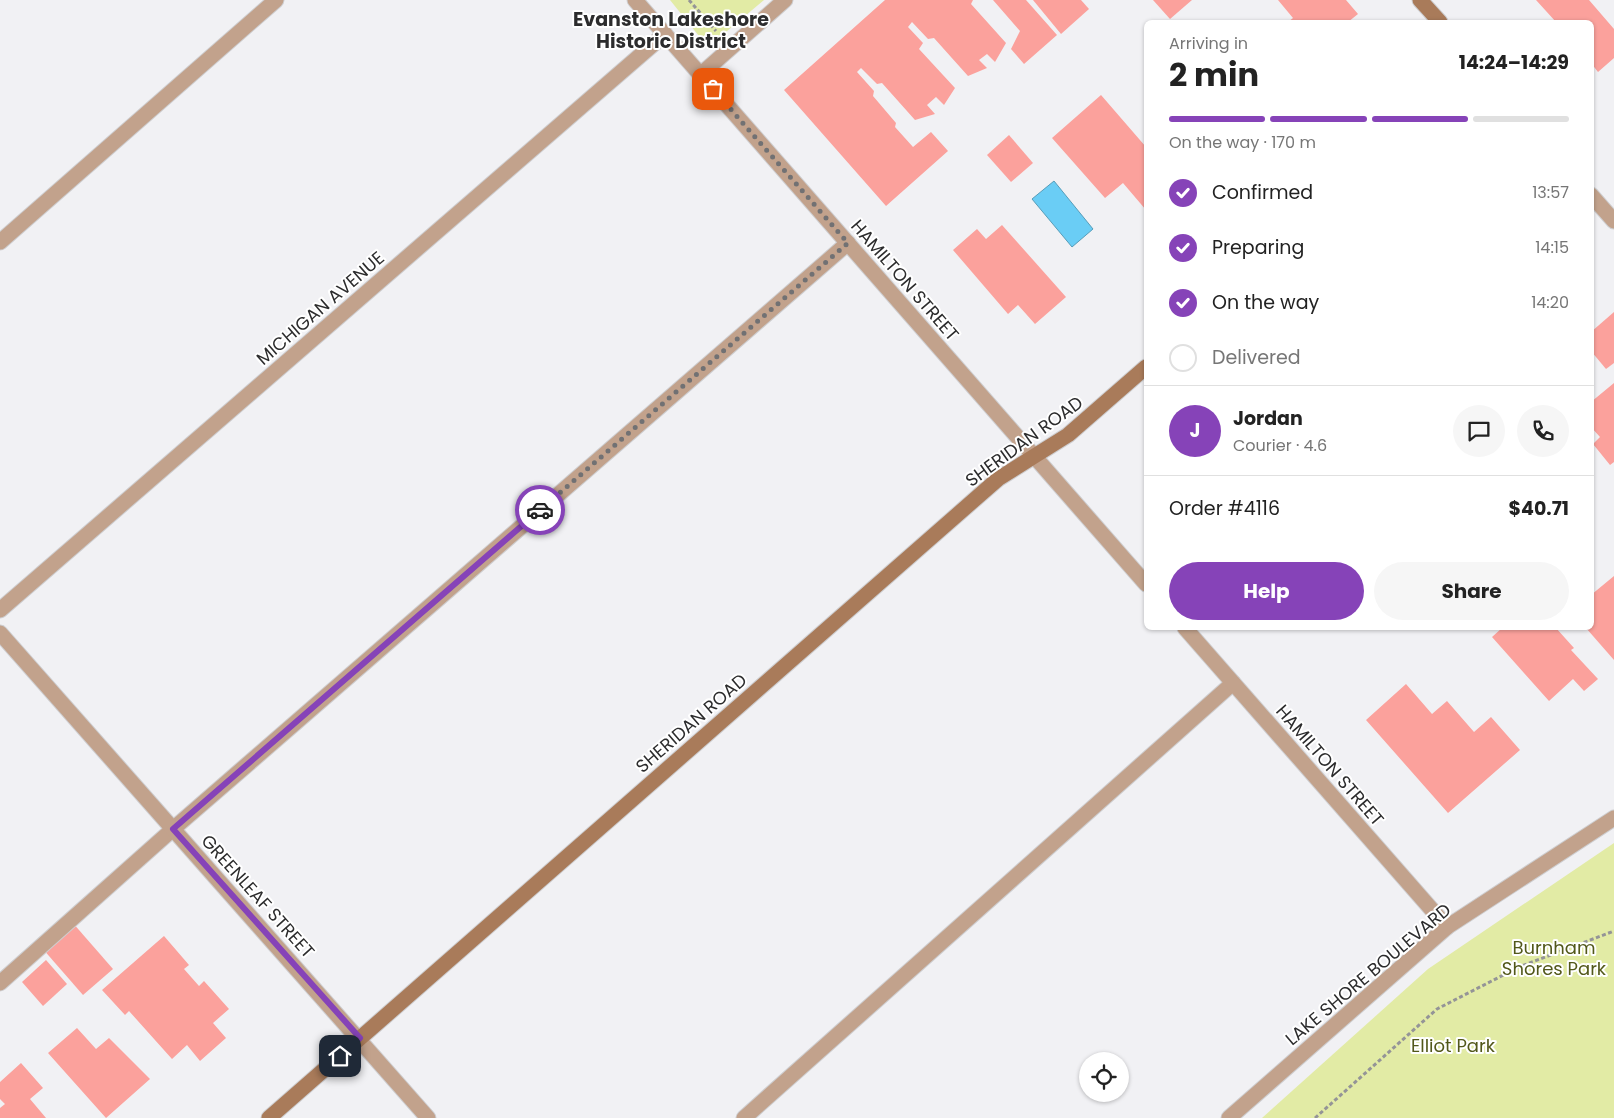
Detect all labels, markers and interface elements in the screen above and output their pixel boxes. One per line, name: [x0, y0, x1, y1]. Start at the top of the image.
district label: Evanston Lakeshore Historic District: [573, 6, 769, 55]
text: Arriving in: [1169, 32, 1248, 55]
text: 14:24–14:29: [1459, 49, 1569, 76]
text: 2 min: [1169, 52, 1259, 97]
pin: [692, 68, 734, 110]
icon: bag: [699, 75, 727, 103]
text: On the way · 170 m: [1169, 131, 1316, 154]
icon: check: [1169, 179, 1197, 207]
text: Confirmed: [1212, 179, 1313, 206]
text: 13:57: [1532, 181, 1569, 204]
street label: HAMILTON STREET: [845, 214, 965, 346]
icon: check: [1169, 234, 1197, 262]
text: Preparing: [1212, 234, 1304, 261]
text: 14:15: [1535, 236, 1569, 259]
street label: MICHIGAN AVENUE: [251, 245, 389, 371]
icon: check: [1169, 289, 1197, 317]
text: On the way: [1212, 289, 1319, 316]
text: 14:20: [1531, 291, 1569, 314]
text: Delivered: [1212, 344, 1301, 371]
street label: SHERIDAN ROAD: [960, 390, 1088, 492]
text: Jordan: [1233, 405, 1303, 432]
button: chat: [1453, 405, 1505, 457]
button: phone: [1517, 405, 1569, 457]
text: J: [1190, 417, 1200, 444]
text: Courier · 4.6: [1233, 434, 1327, 457]
courier: [515, 485, 565, 535]
text: Order #4116: [1169, 495, 1280, 522]
text: $40.71: [1509, 495, 1569, 522]
icon: car: [526, 496, 554, 524]
button: Help: [1169, 562, 1364, 620]
button: Share: [1374, 562, 1569, 620]
street label: SHERIDAN ROAD: [630, 668, 752, 778]
street label: HAMILTON STREET: [1270, 699, 1390, 831]
street label: GREENLEAF STREET: [196, 829, 321, 963]
street label: LAKE SHORE BOULEVARD: [1280, 897, 1456, 1051]
park label: Burnham Shores Park: [1502, 935, 1607, 981]
park label: Elliot Park: [1411, 1033, 1496, 1058]
pin: [319, 1035, 361, 1077]
icon: home: [326, 1042, 354, 1070]
map controls: [1079, 1052, 1129, 1102]
button: locate: [1079, 1052, 1129, 1102]

